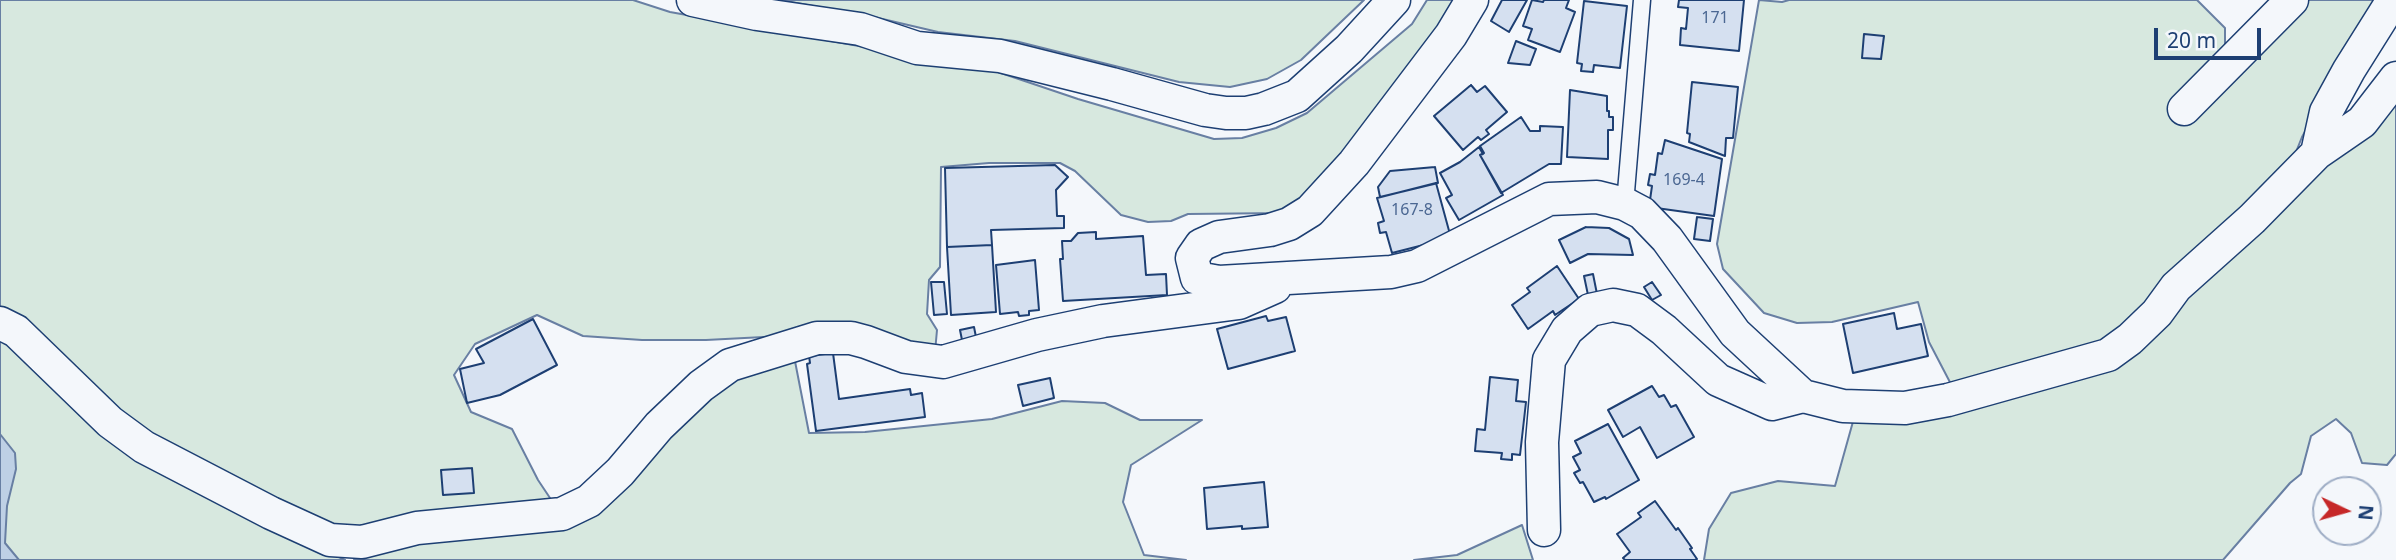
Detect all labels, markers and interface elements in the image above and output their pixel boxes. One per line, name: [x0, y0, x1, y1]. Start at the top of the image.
house number: 171: [1701, 8, 1729, 28]
scale bar: [2158, 14, 2265, 58]
text: 20 m: [2167, 26, 2216, 54]
house number: 169-4: [1663, 170, 1705, 190]
house number: 167-8: [1391, 200, 1433, 220]
north arrow: [2312, 476, 2382, 546]
text: N: [2352, 504, 2380, 521]

